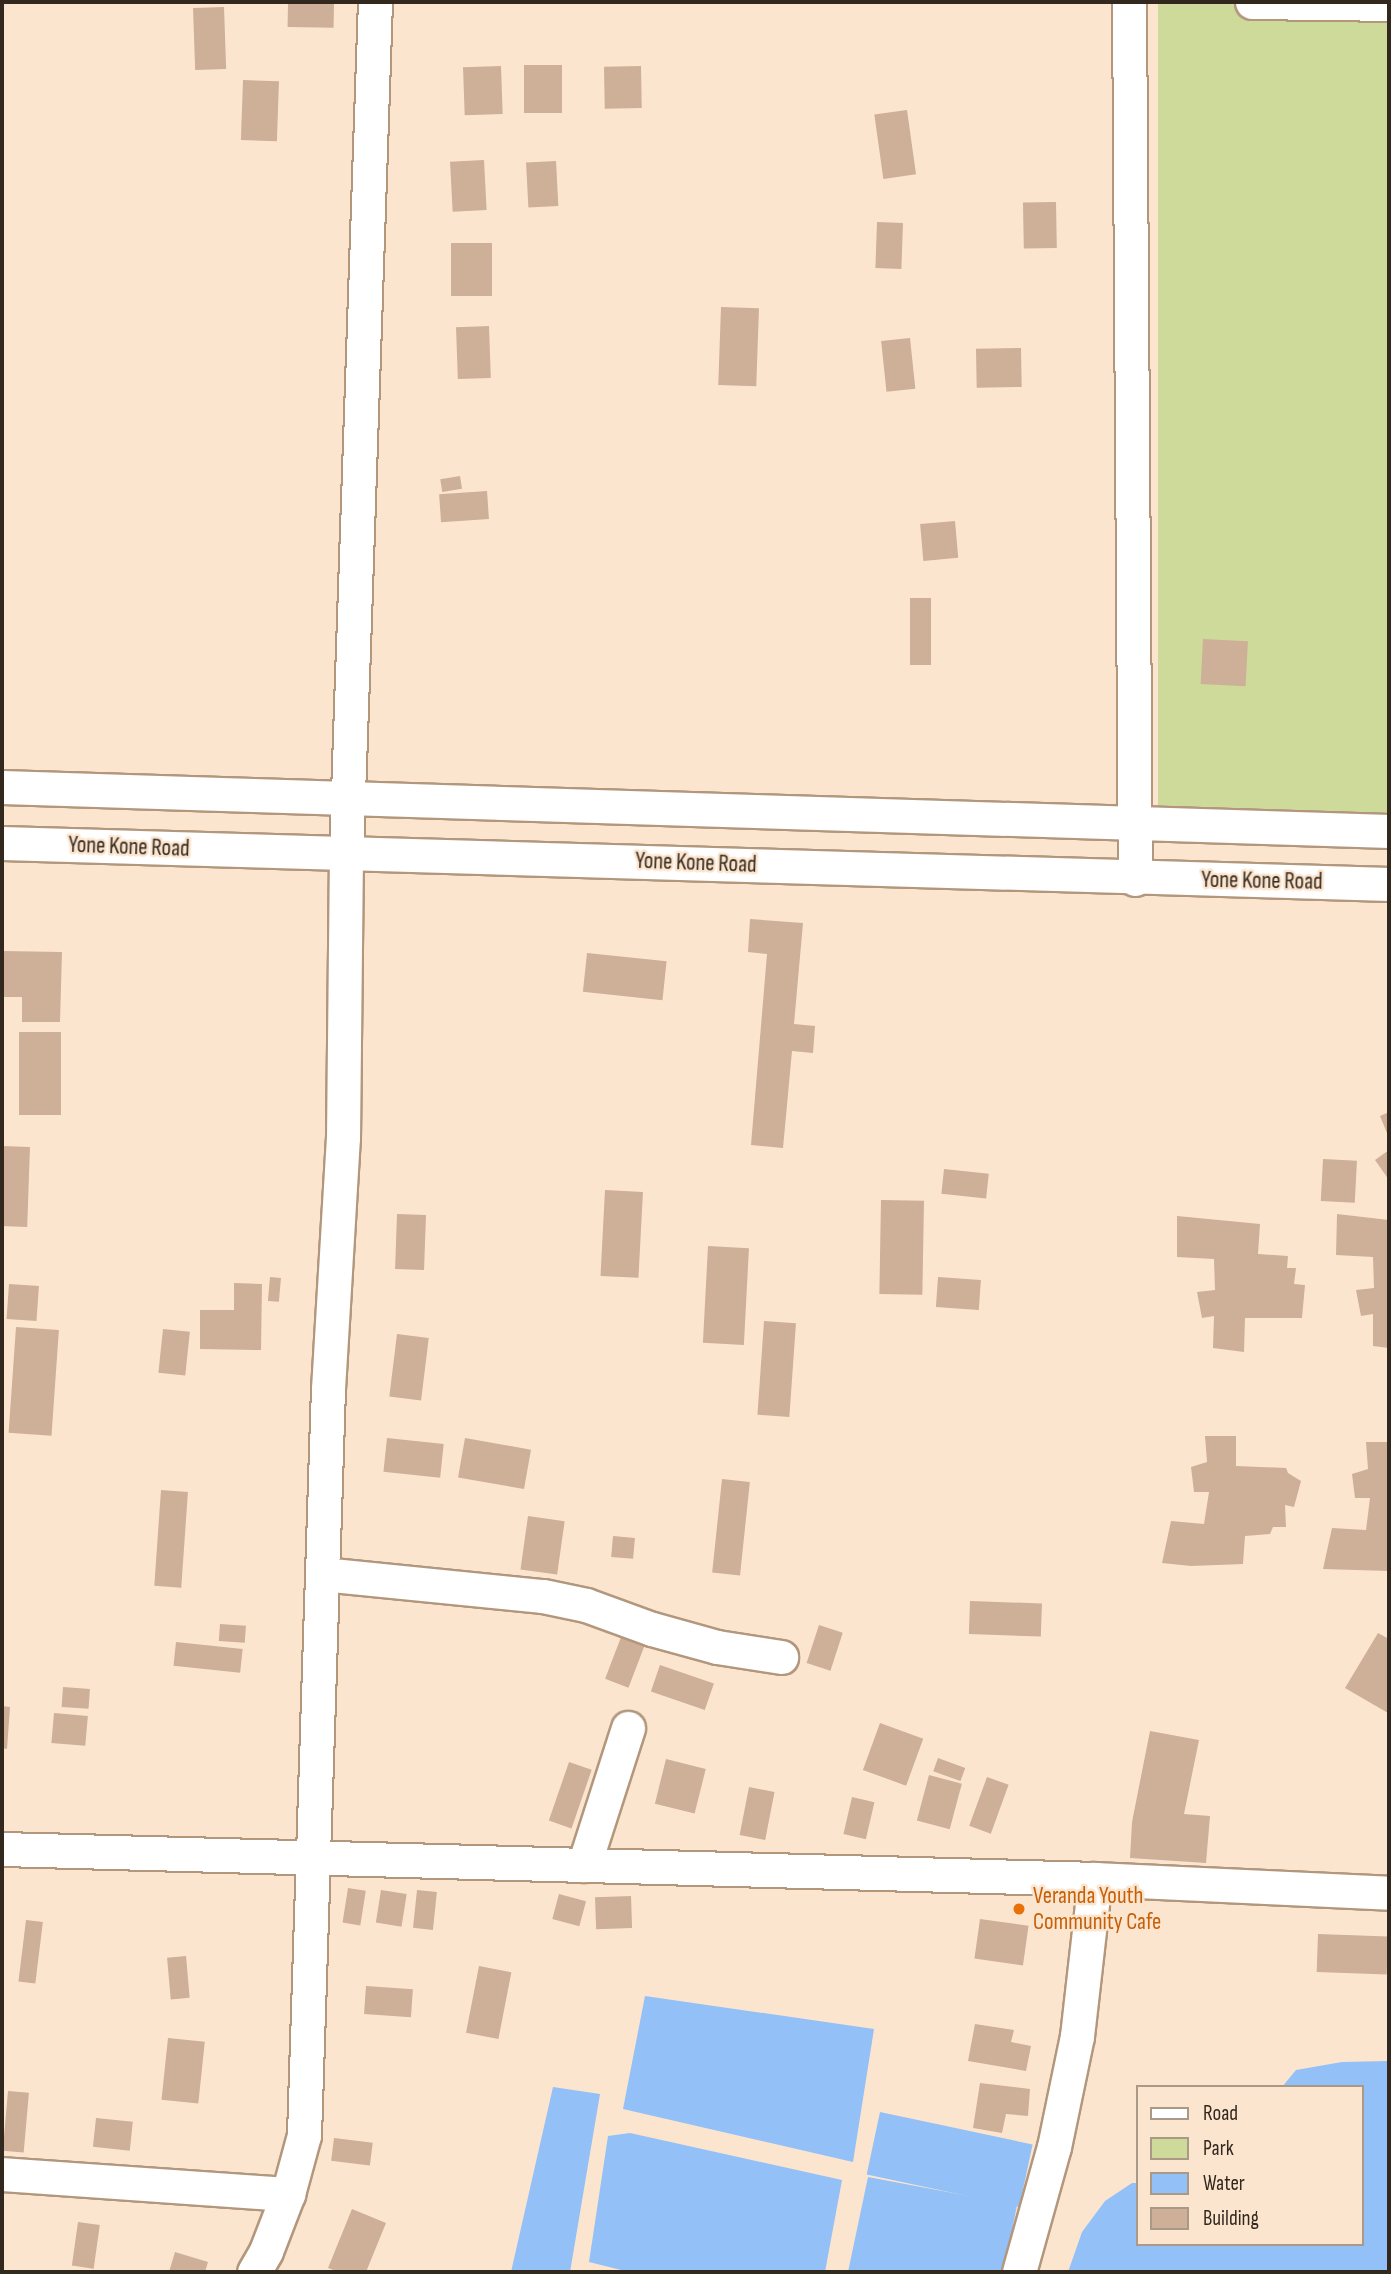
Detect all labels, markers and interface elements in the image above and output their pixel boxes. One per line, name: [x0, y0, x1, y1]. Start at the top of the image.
street label: Yone Kone Road: [68, 831, 190, 863]
street label: Yone Kone Road: [635, 847, 757, 879]
street label: Yone Kone Road: [1201, 866, 1323, 896]
place label: Veranda Youth Community Cafe: [1033, 1882, 1161, 1936]
marker: Veranda Youth Community Cafe: [1011, 1901, 1027, 1917]
legend: [1136, 2085, 1363, 2246]
text: Road: [1203, 2101, 1238, 2126]
text: Park: [1203, 2136, 1234, 2161]
text: Water: [1203, 2171, 1245, 2196]
text: Building: [1203, 2206, 1259, 2231]

